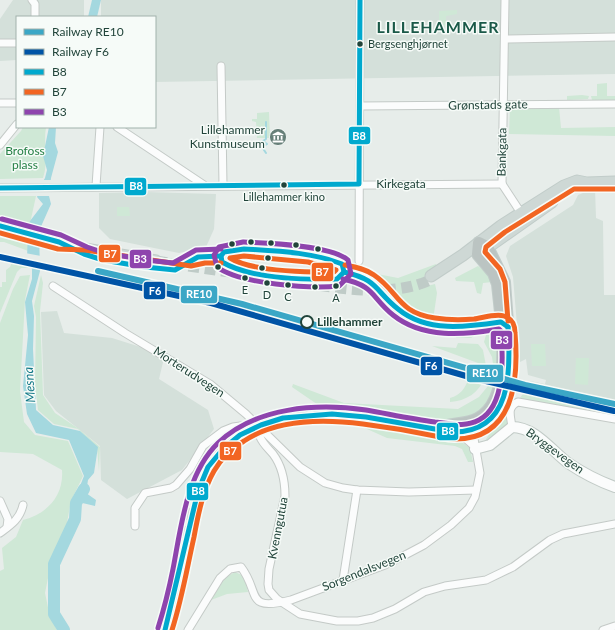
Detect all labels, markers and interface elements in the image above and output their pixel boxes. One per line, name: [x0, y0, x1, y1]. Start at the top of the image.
legend: [16, 16, 156, 128]
district label: LILLEHAMMER: [376, 17, 500, 36]
text: Railway RE10: [52, 24, 124, 39]
place label: Bergsenghjørnet: [368, 37, 448, 50]
marker: Bergsenghjørnet: [355, 39, 365, 49]
text: Railway F6: [52, 44, 109, 59]
text: B8: [52, 64, 67, 79]
text: B7: [52, 84, 67, 99]
street label: Grønstads gate: [448, 96, 528, 113]
text: B3: [52, 104, 67, 119]
place label: Lillehammer Kunstmuseum: [190, 122, 266, 151]
line badge: B8: [348, 126, 371, 145]
museum icon: Lillehammer Kunstmuseum: [268, 127, 288, 147]
street label: Bankgata: [494, 127, 509, 177]
text: B8: [352, 129, 366, 142]
park label: Brofoss plass: [5, 143, 45, 172]
street label: Kirkegata: [376, 176, 426, 191]
line badge: B8: [124, 177, 147, 196]
text: B8: [129, 179, 143, 192]
marker: Lillehammer kino: [279, 180, 289, 190]
place label: Lillehammer kino: [243, 190, 325, 203]
unlabelled marker: [246, 237, 256, 247]
unlabelled marker: [266, 238, 276, 248]
unlabelled marker: [227, 239, 237, 249]
unlabelled marker: [291, 240, 301, 250]
line badge: B7: [98, 244, 121, 263]
unlabelled marker: [313, 244, 323, 254]
text: B7: [103, 247, 117, 260]
line badge: B3: [129, 249, 152, 269]
text: B3: [133, 252, 147, 265]
unlabelled marker: [263, 253, 273, 263]
unlabelled marker: [213, 262, 223, 272]
line badge: B7: [311, 262, 334, 282]
unlabelled marker: [257, 263, 267, 273]
text: B7: [315, 265, 329, 278]
marker: E: [240, 273, 250, 283]
marker: D: [262, 278, 272, 288]
marker: C: [283, 280, 293, 290]
line badge: F6: [143, 281, 166, 300]
marker: A: [331, 281, 341, 291]
unlabelled marker: [310, 282, 320, 292]
place label: E: [242, 283, 248, 296]
text: F6: [149, 284, 162, 297]
line badge: RE10: [180, 285, 218, 304]
text: RE10: [186, 287, 213, 300]
place label: D: [263, 288, 271, 301]
place label: C: [284, 290, 292, 303]
place label: A: [332, 291, 340, 304]
place label: Lillehammer: [317, 314, 383, 329]
marker: Lillehammer: [300, 315, 314, 329]
line badge: B3: [490, 330, 513, 350]
text: B3: [495, 333, 509, 346]
street label: Morterudvegen: [151, 343, 228, 400]
line badge: F6: [420, 356, 443, 376]
text: F6: [425, 359, 438, 372]
line badge: RE10: [466, 364, 504, 383]
water label: Mesna: [20, 366, 38, 404]
text: RE10: [472, 366, 499, 379]
line badge: B8: [436, 422, 459, 441]
text: B8: [441, 424, 455, 437]
street label: Bryggevegen: [523, 424, 587, 477]
line badge: B7: [219, 441, 242, 461]
text: B7: [223, 444, 237, 457]
line badge: B8: [186, 482, 209, 501]
text: B8: [191, 484, 205, 497]
street label: Kvenngutua: [264, 496, 291, 560]
street label: Sorgendalsvegen: [320, 547, 408, 594]

